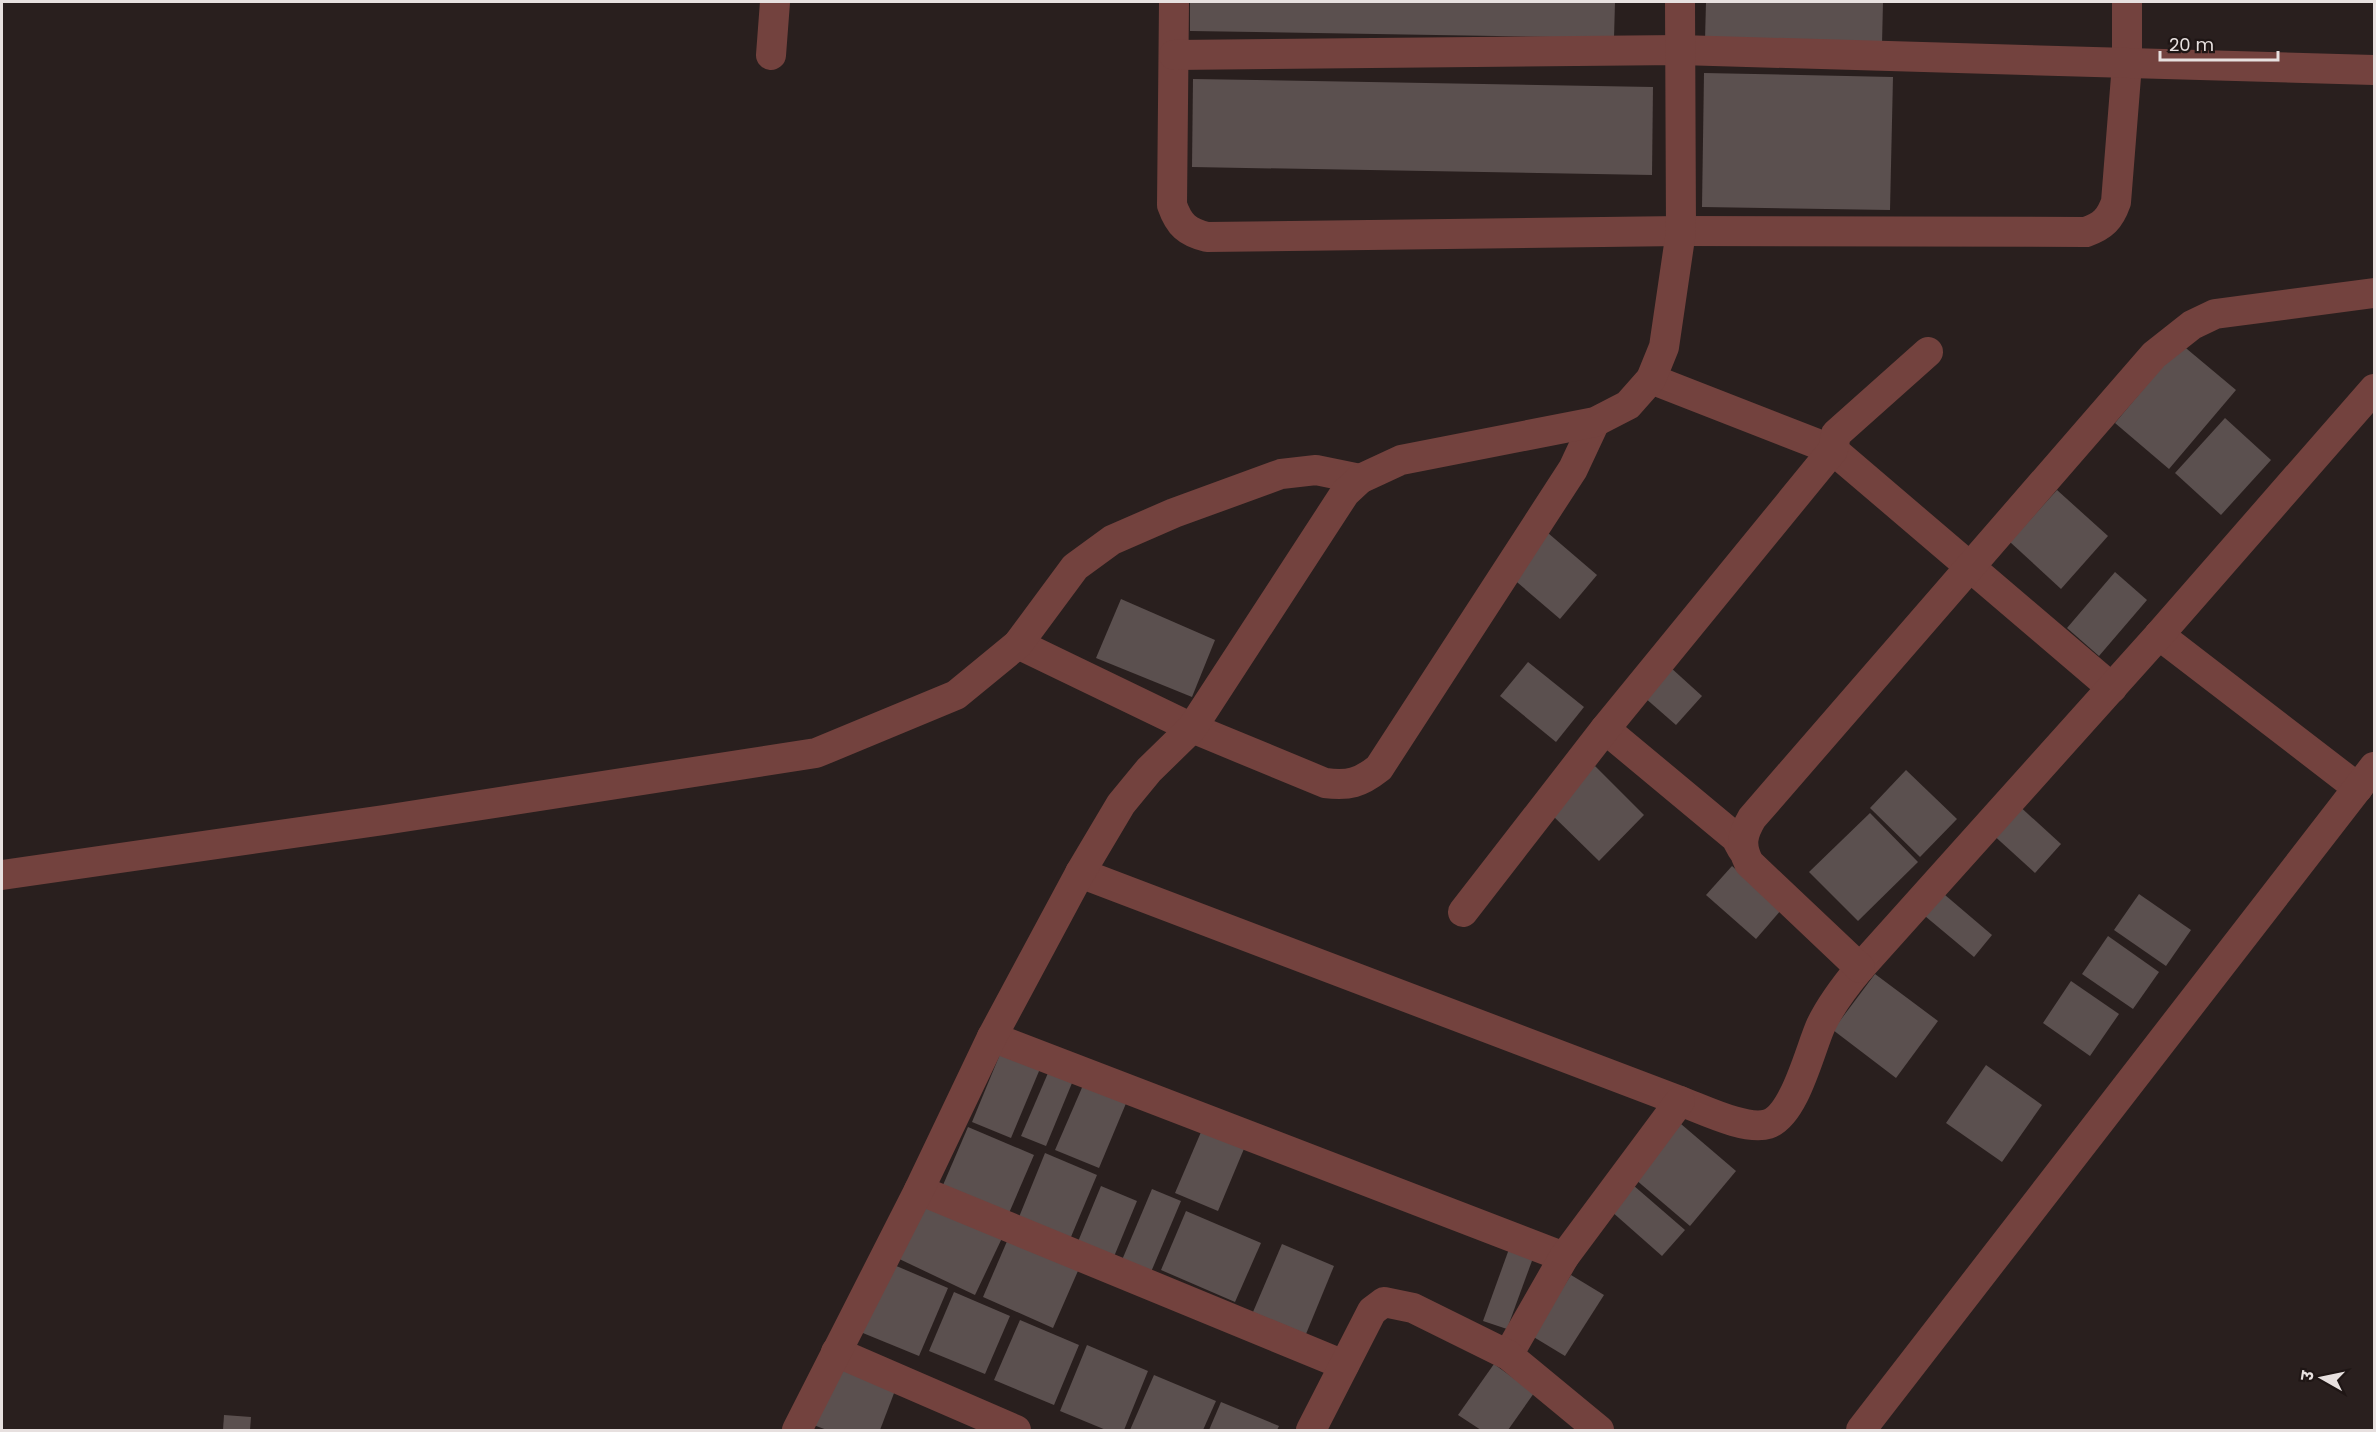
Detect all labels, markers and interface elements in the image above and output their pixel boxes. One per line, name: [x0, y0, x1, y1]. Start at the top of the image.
scale bar: [2160, 24, 2278, 62]
text: 20 m: [2169, 32, 2214, 57]
north arrow: [2292, 1348, 2352, 1408]
text: उ: [2295, 1369, 2320, 1383]

